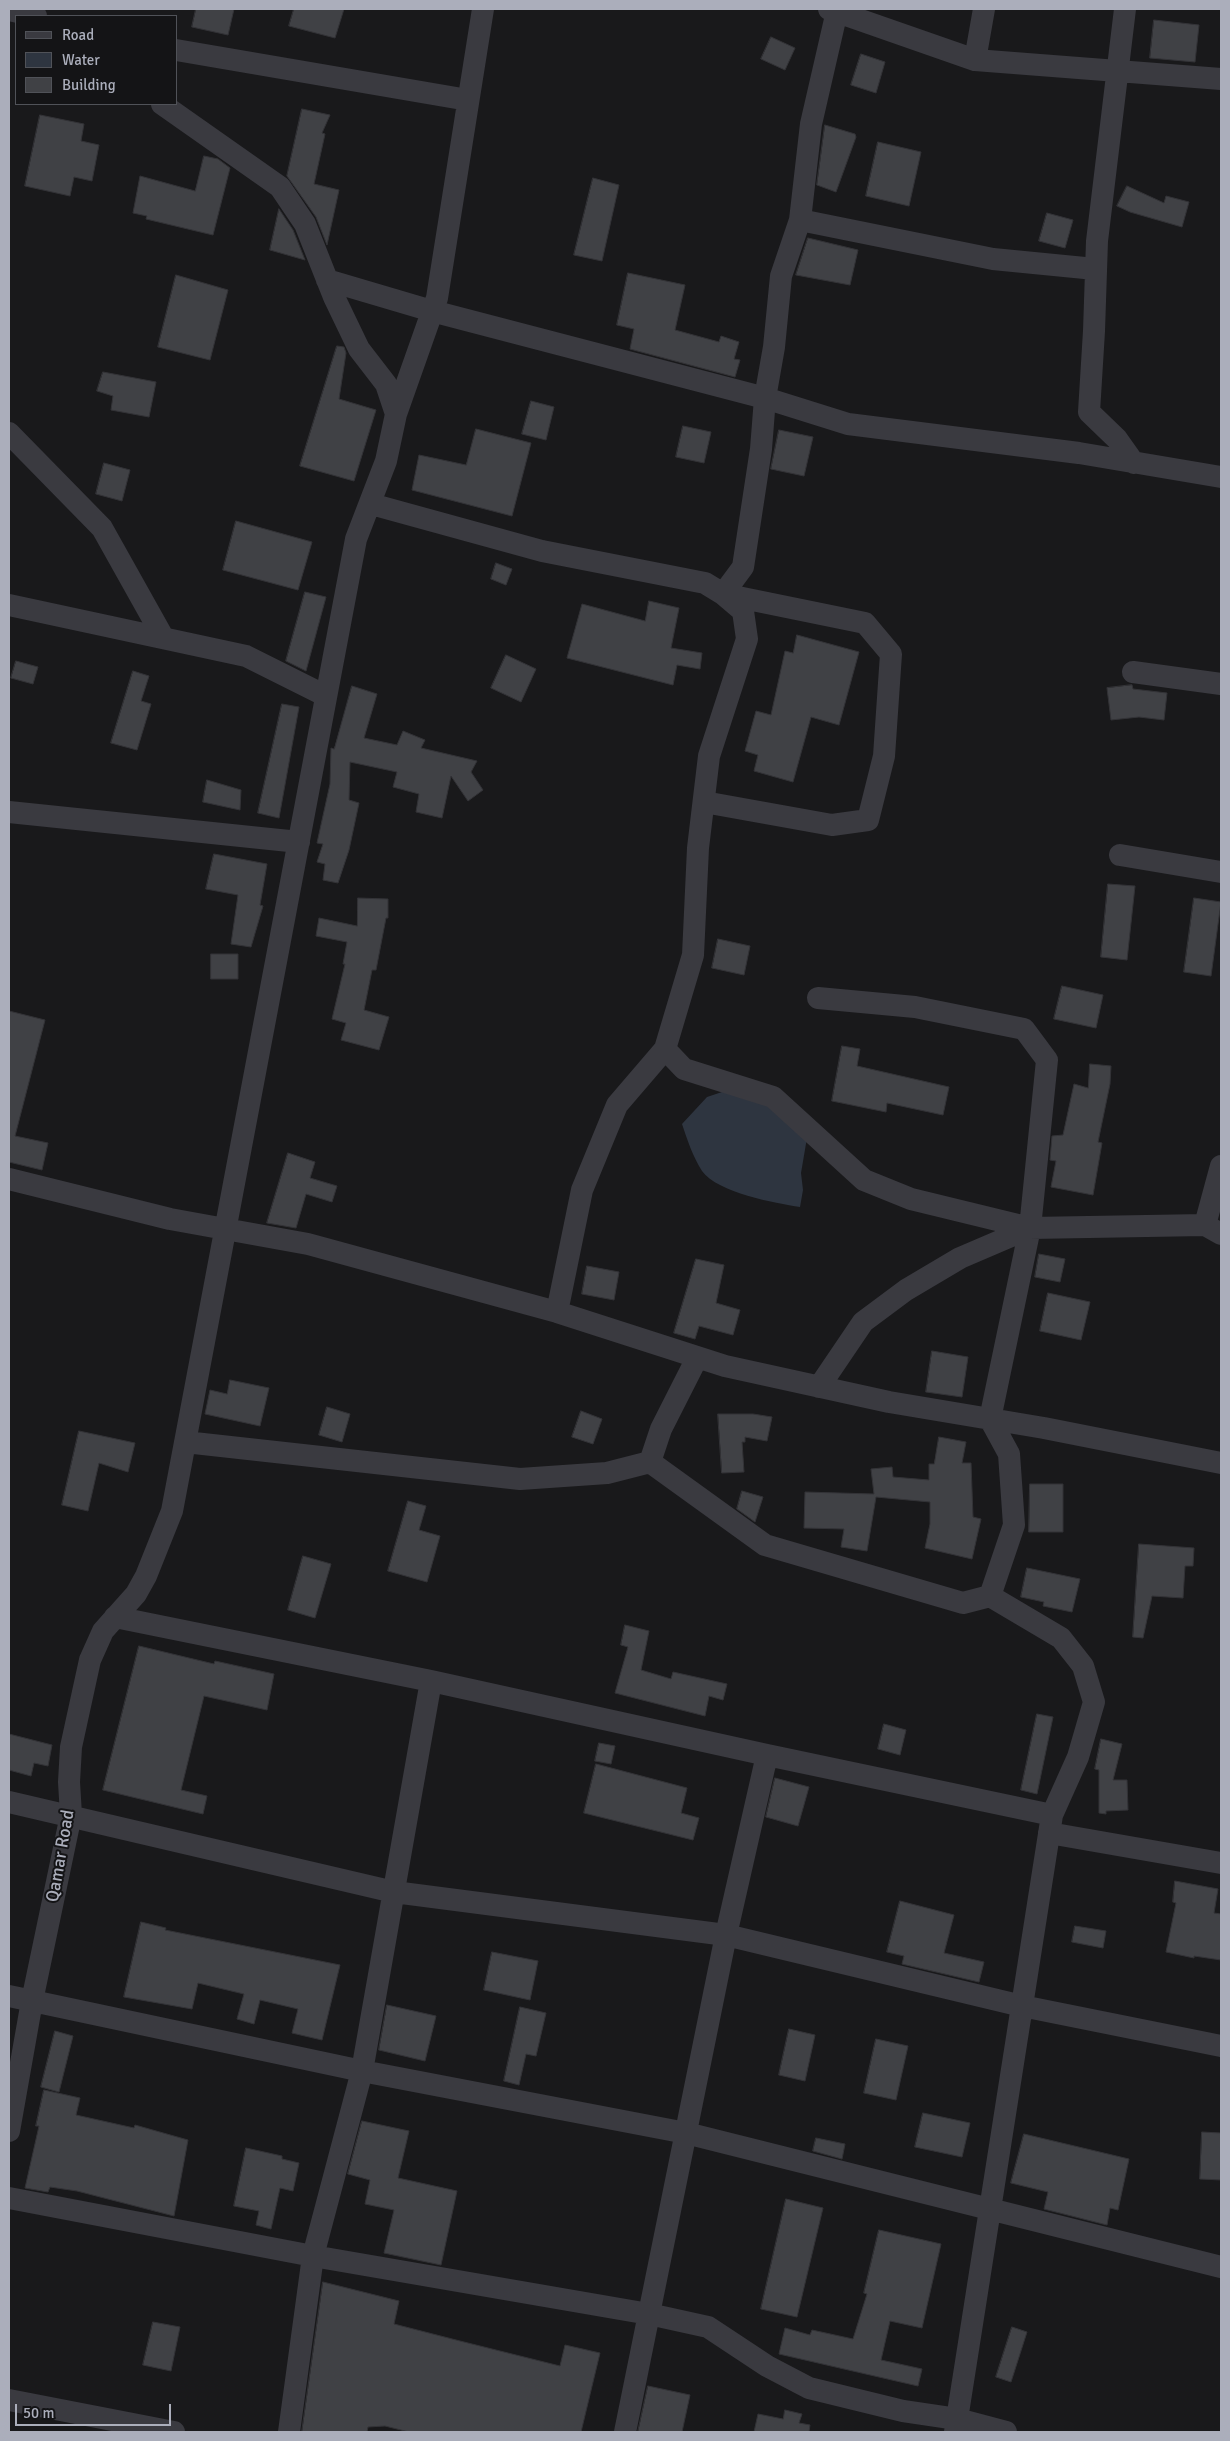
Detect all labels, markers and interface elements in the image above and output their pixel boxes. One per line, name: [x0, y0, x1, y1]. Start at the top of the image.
legend: [15, 15, 178, 105]
text: Road: [62, 26, 94, 44]
text: Water: [62, 51, 100, 69]
text: Building: [62, 76, 116, 94]
street label: Qamar Road: [42, 1808, 80, 1904]
scale bar: [18, 2394, 174, 2426]
text: 50 m: [23, 2404, 54, 2422]

